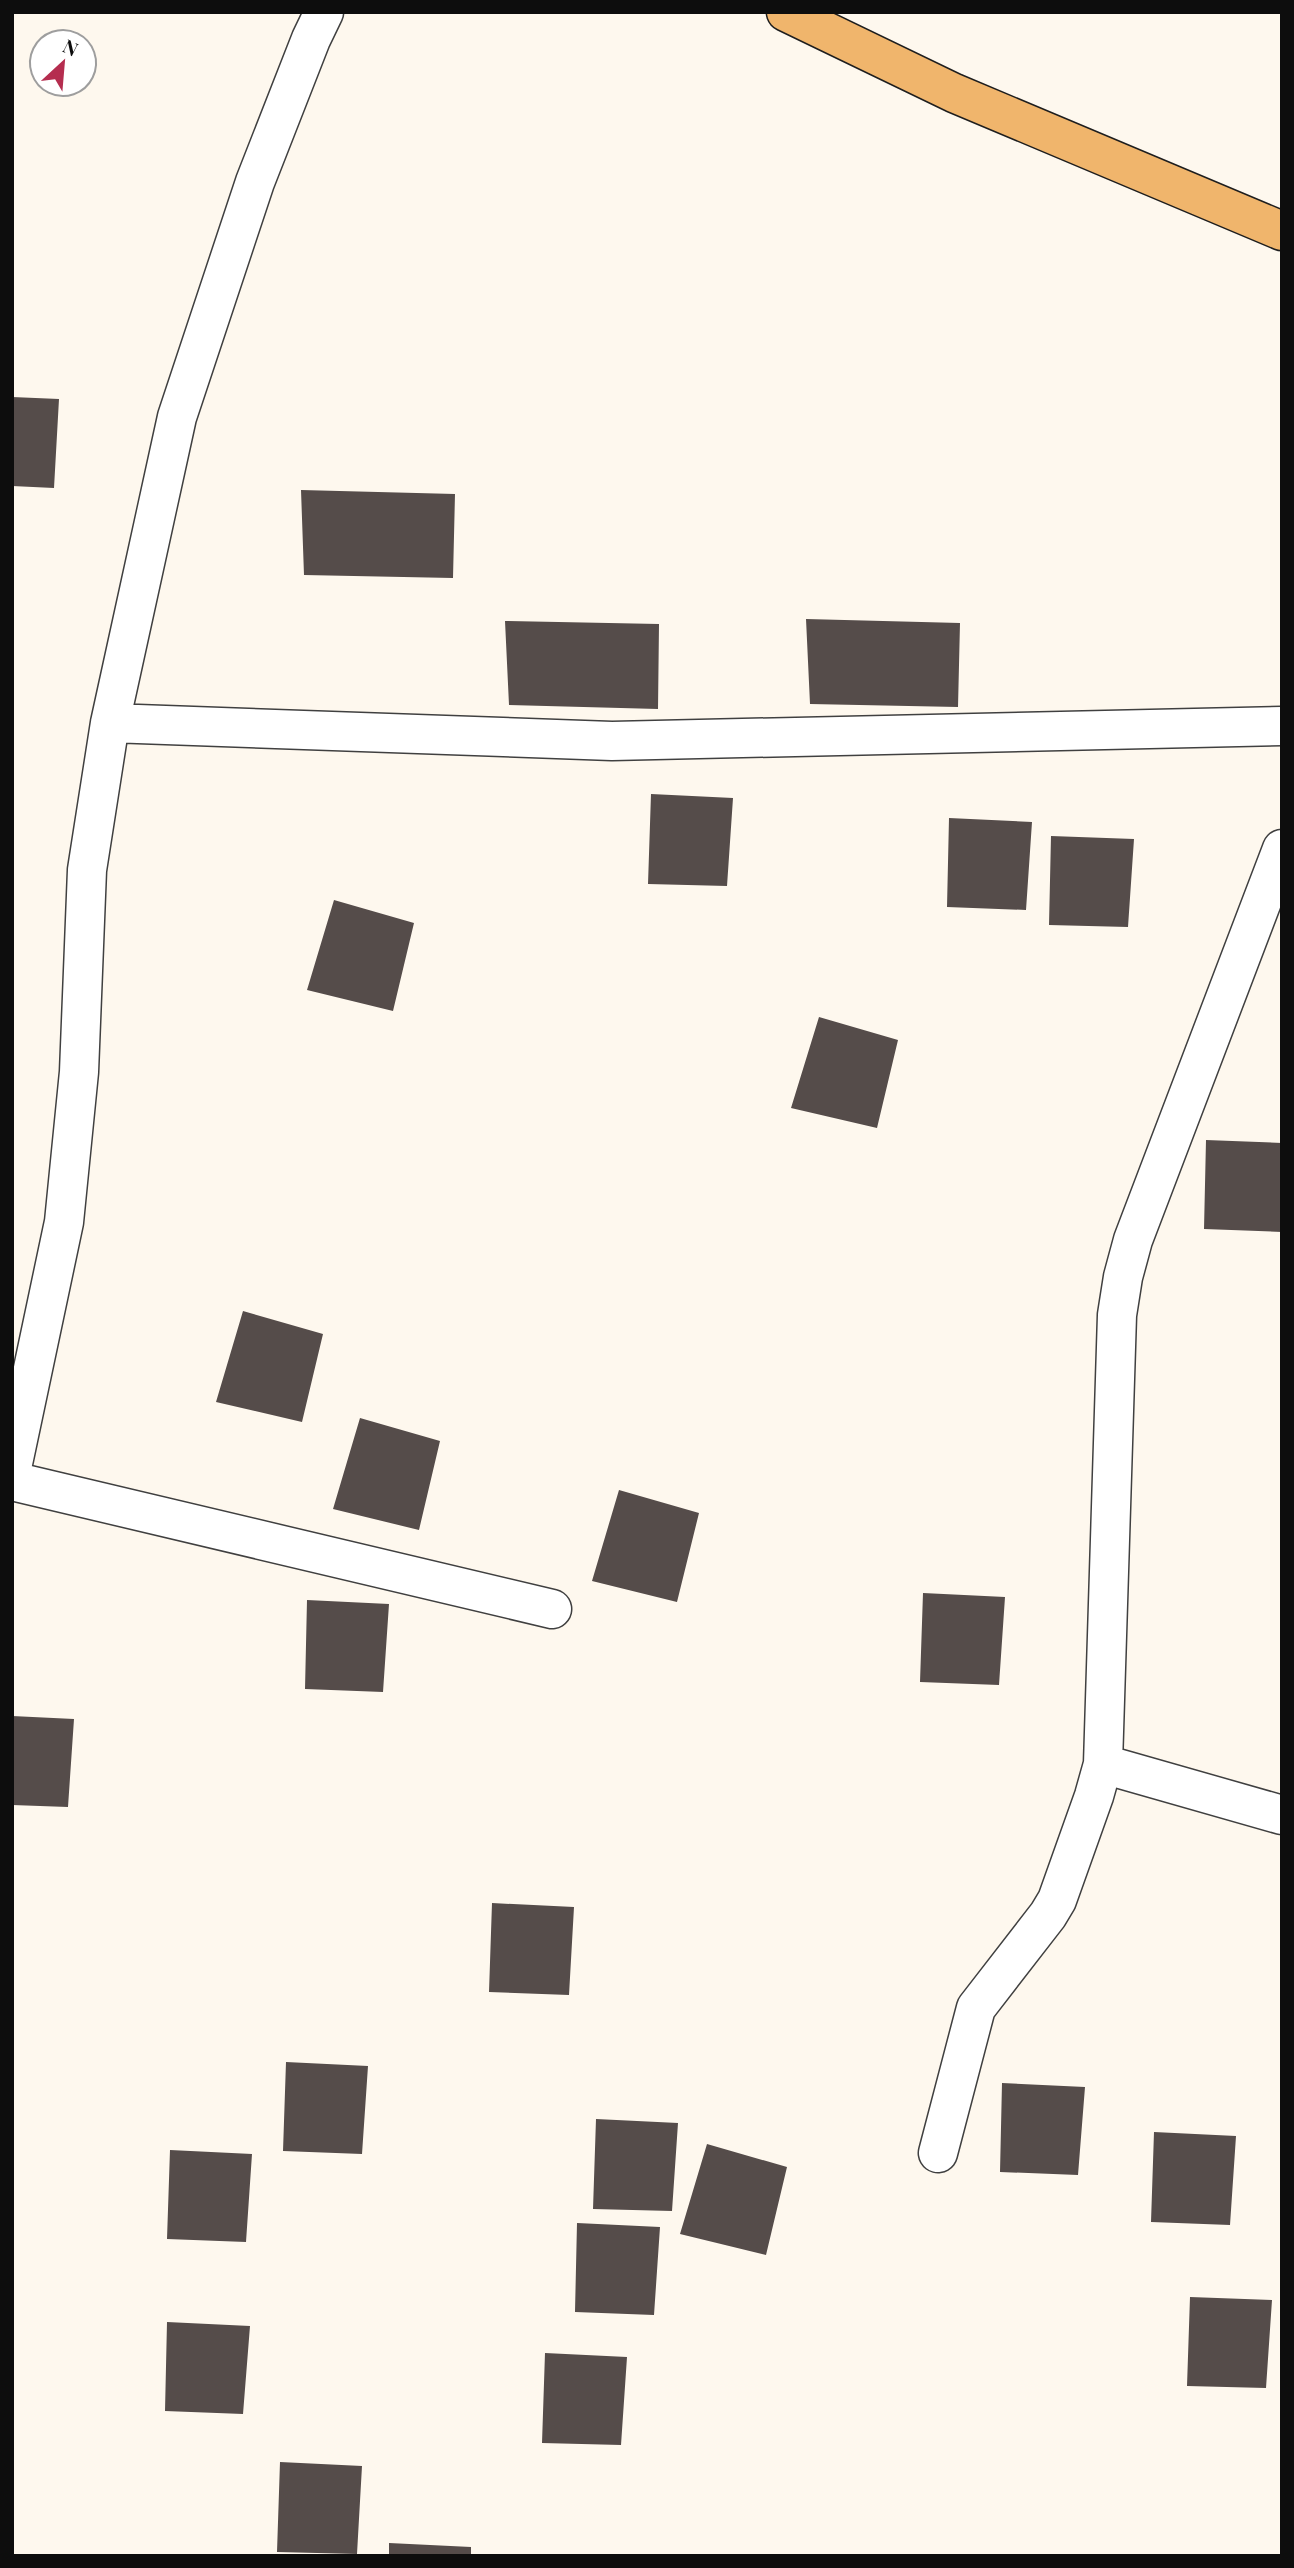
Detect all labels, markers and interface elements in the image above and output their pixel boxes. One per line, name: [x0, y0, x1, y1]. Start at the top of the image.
north arrow: [28, 28, 98, 98]
text: N: [59, 32, 83, 62]

